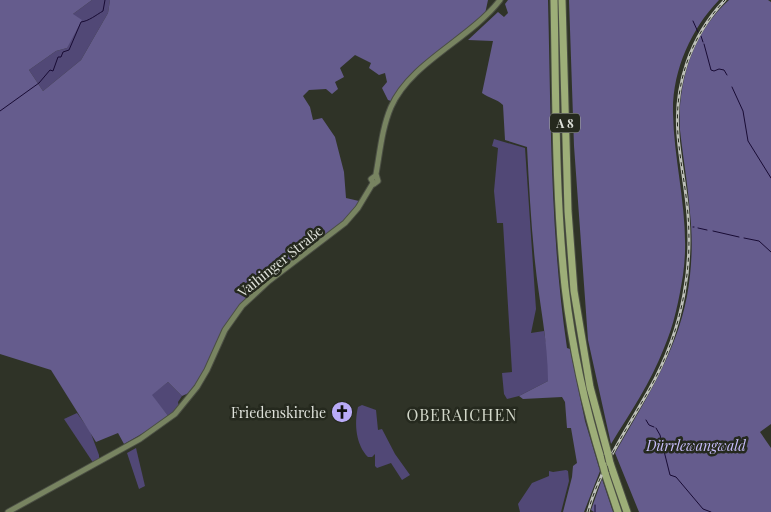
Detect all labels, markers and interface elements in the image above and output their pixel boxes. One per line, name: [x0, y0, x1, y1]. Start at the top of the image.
road number: A 8: [550, 114, 580, 132]
street label: Vaihinger Straße: [233, 221, 327, 302]
church icon: Friedenskirche: [330, 400, 354, 424]
place label: Friedenskirche: [231, 403, 326, 422]
district label: OBERAICHEN: [407, 404, 517, 425]
park label: Dürrlewangwald: [645, 436, 746, 455]

